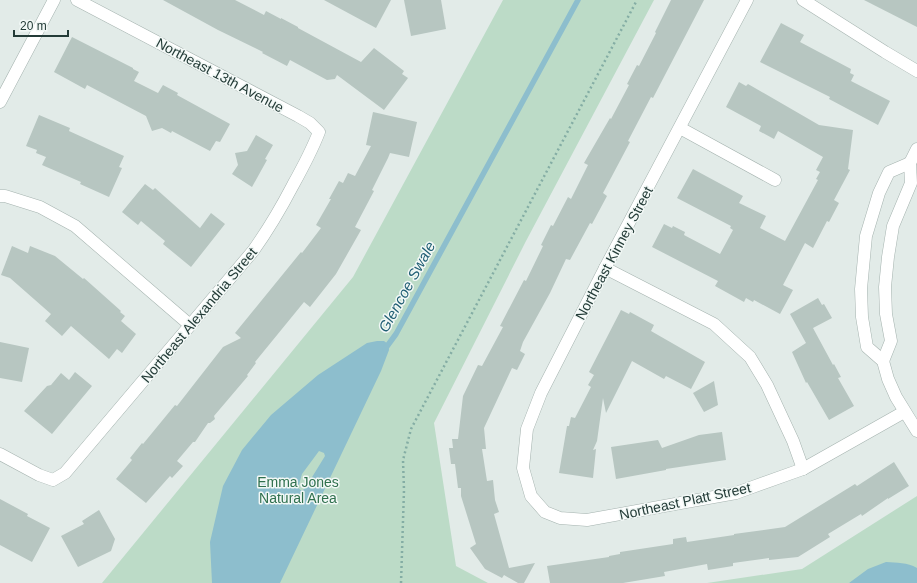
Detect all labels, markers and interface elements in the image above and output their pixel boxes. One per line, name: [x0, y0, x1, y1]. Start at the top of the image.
scale bar: [14, 12, 68, 38]
text: 20 m: [20, 19, 47, 33]
street label: Northeast 13th Avenue: [153, 35, 287, 116]
street label: Northeast Kinney Street: [572, 184, 656, 322]
water label: Glencoe Swale: [375, 239, 438, 335]
street label: Northeast Alexandria Street: [138, 244, 260, 386]
park label: Emma Jones Natural Area: [257, 474, 339, 506]
street label: Northeast Platt Street: [618, 479, 752, 523]

